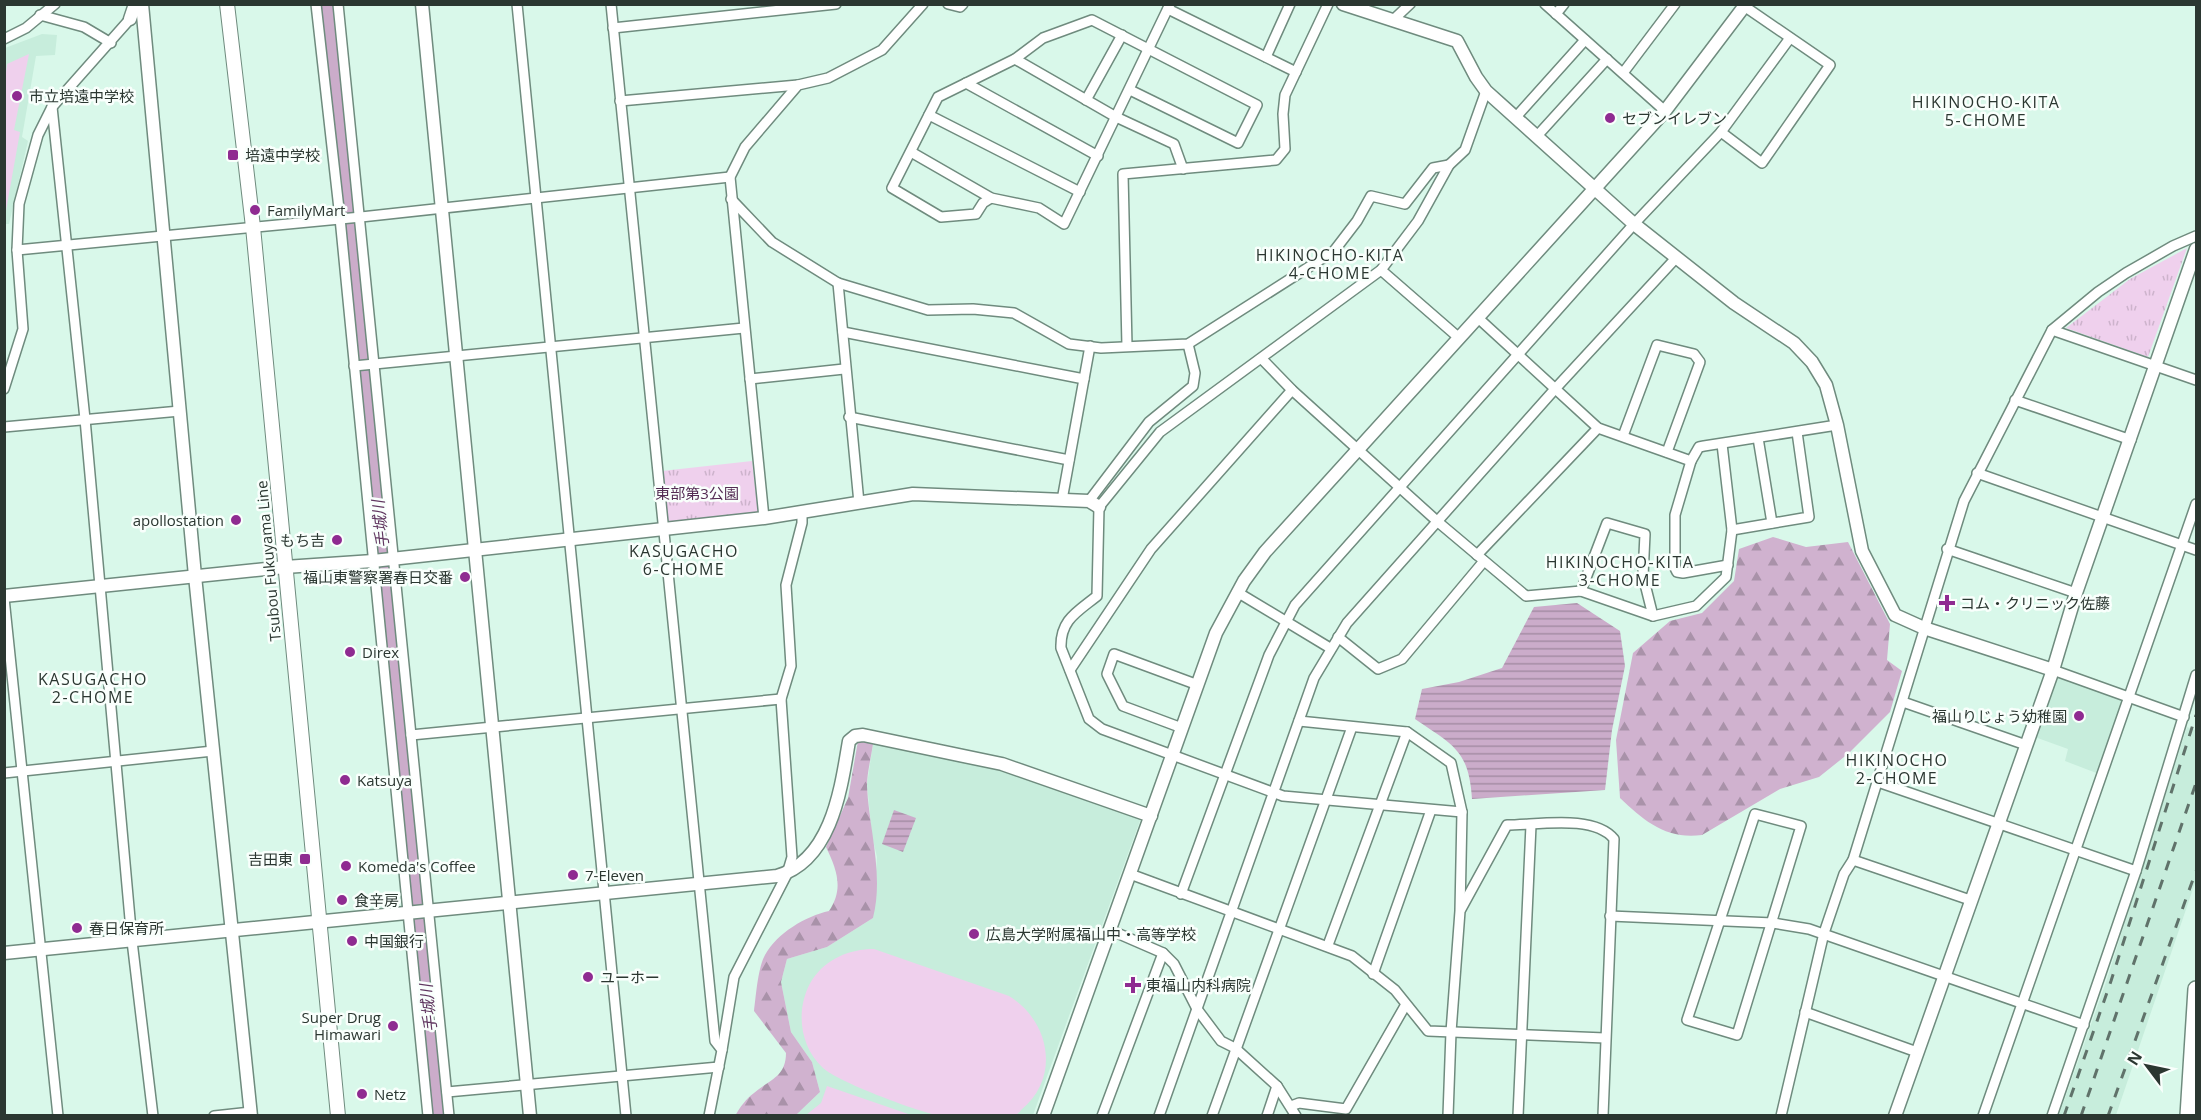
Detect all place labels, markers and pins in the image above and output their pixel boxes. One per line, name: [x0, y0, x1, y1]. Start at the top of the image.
place label: 市立培遠中学校: [29, 86, 134, 106]
marker: 市立培遠中学校: [10, 89, 24, 103]
place label: セブンイレブン: [1622, 108, 1727, 128]
marker: セブンイレブン: [1603, 111, 1617, 125]
place label: 培遠中学校: [245, 145, 320, 165]
marker: 培遠中学校: [226, 148, 240, 162]
place label: FamilyMart: [267, 200, 345, 220]
marker: FamilyMart: [248, 203, 262, 217]
place label: apollostation: [133, 510, 224, 530]
marker: apollostation: [229, 513, 243, 527]
place label: もち吉: [280, 530, 325, 550]
marker: もち吉: [330, 533, 344, 547]
place label: 福山東警察署春日交番: [303, 567, 453, 587]
marker: 福山東警察署春日交番: [458, 570, 472, 584]
place label: コム・クリニック佐藤: [1960, 593, 2110, 613]
marker: コム・クリニック佐藤: [1938, 594, 1956, 612]
place label: Direx: [362, 642, 399, 662]
marker: Direx: [343, 645, 357, 659]
place label: 福山りじょう幼稚園: [1932, 706, 2067, 726]
marker: 福山りじょう幼稚園: [2072, 709, 2086, 723]
place label: Katsuya: [357, 770, 412, 790]
marker: Katsuya: [338, 773, 352, 787]
place label: 吉田東: [248, 849, 293, 869]
marker: 吉田東: [298, 852, 312, 866]
place label: Komeda's Coffee: [358, 856, 476, 876]
marker: Komeda's Coffee: [339, 859, 353, 873]
place label: 7-Eleven: [585, 865, 644, 885]
marker: 7-Eleven: [566, 868, 580, 882]
place label: 食辛房: [354, 890, 399, 910]
marker: 食辛房: [335, 893, 349, 907]
place label: 春日保育所: [89, 918, 164, 938]
marker: 春日保育所: [70, 921, 84, 935]
place label: 広島大学附属福山中・高等学校: [986, 924, 1196, 944]
marker: 広島大学附属福山中・高等学校: [967, 927, 981, 941]
place label: 中国銀行: [364, 931, 424, 951]
marker: 中国銀行: [345, 934, 359, 948]
place label: ユーホー: [600, 967, 660, 987]
marker: ユーホー: [581, 970, 595, 984]
place label: 東福山内科病院: [1146, 975, 1251, 995]
marker: 東福山内科病院: [1124, 976, 1142, 994]
place label: Super Drug Himawari: [302, 1007, 381, 1044]
marker: Super Drug Himawari: [386, 1019, 400, 1033]
place label: Netz: [374, 1084, 406, 1104]
marker: Netz: [355, 1087, 369, 1101]

